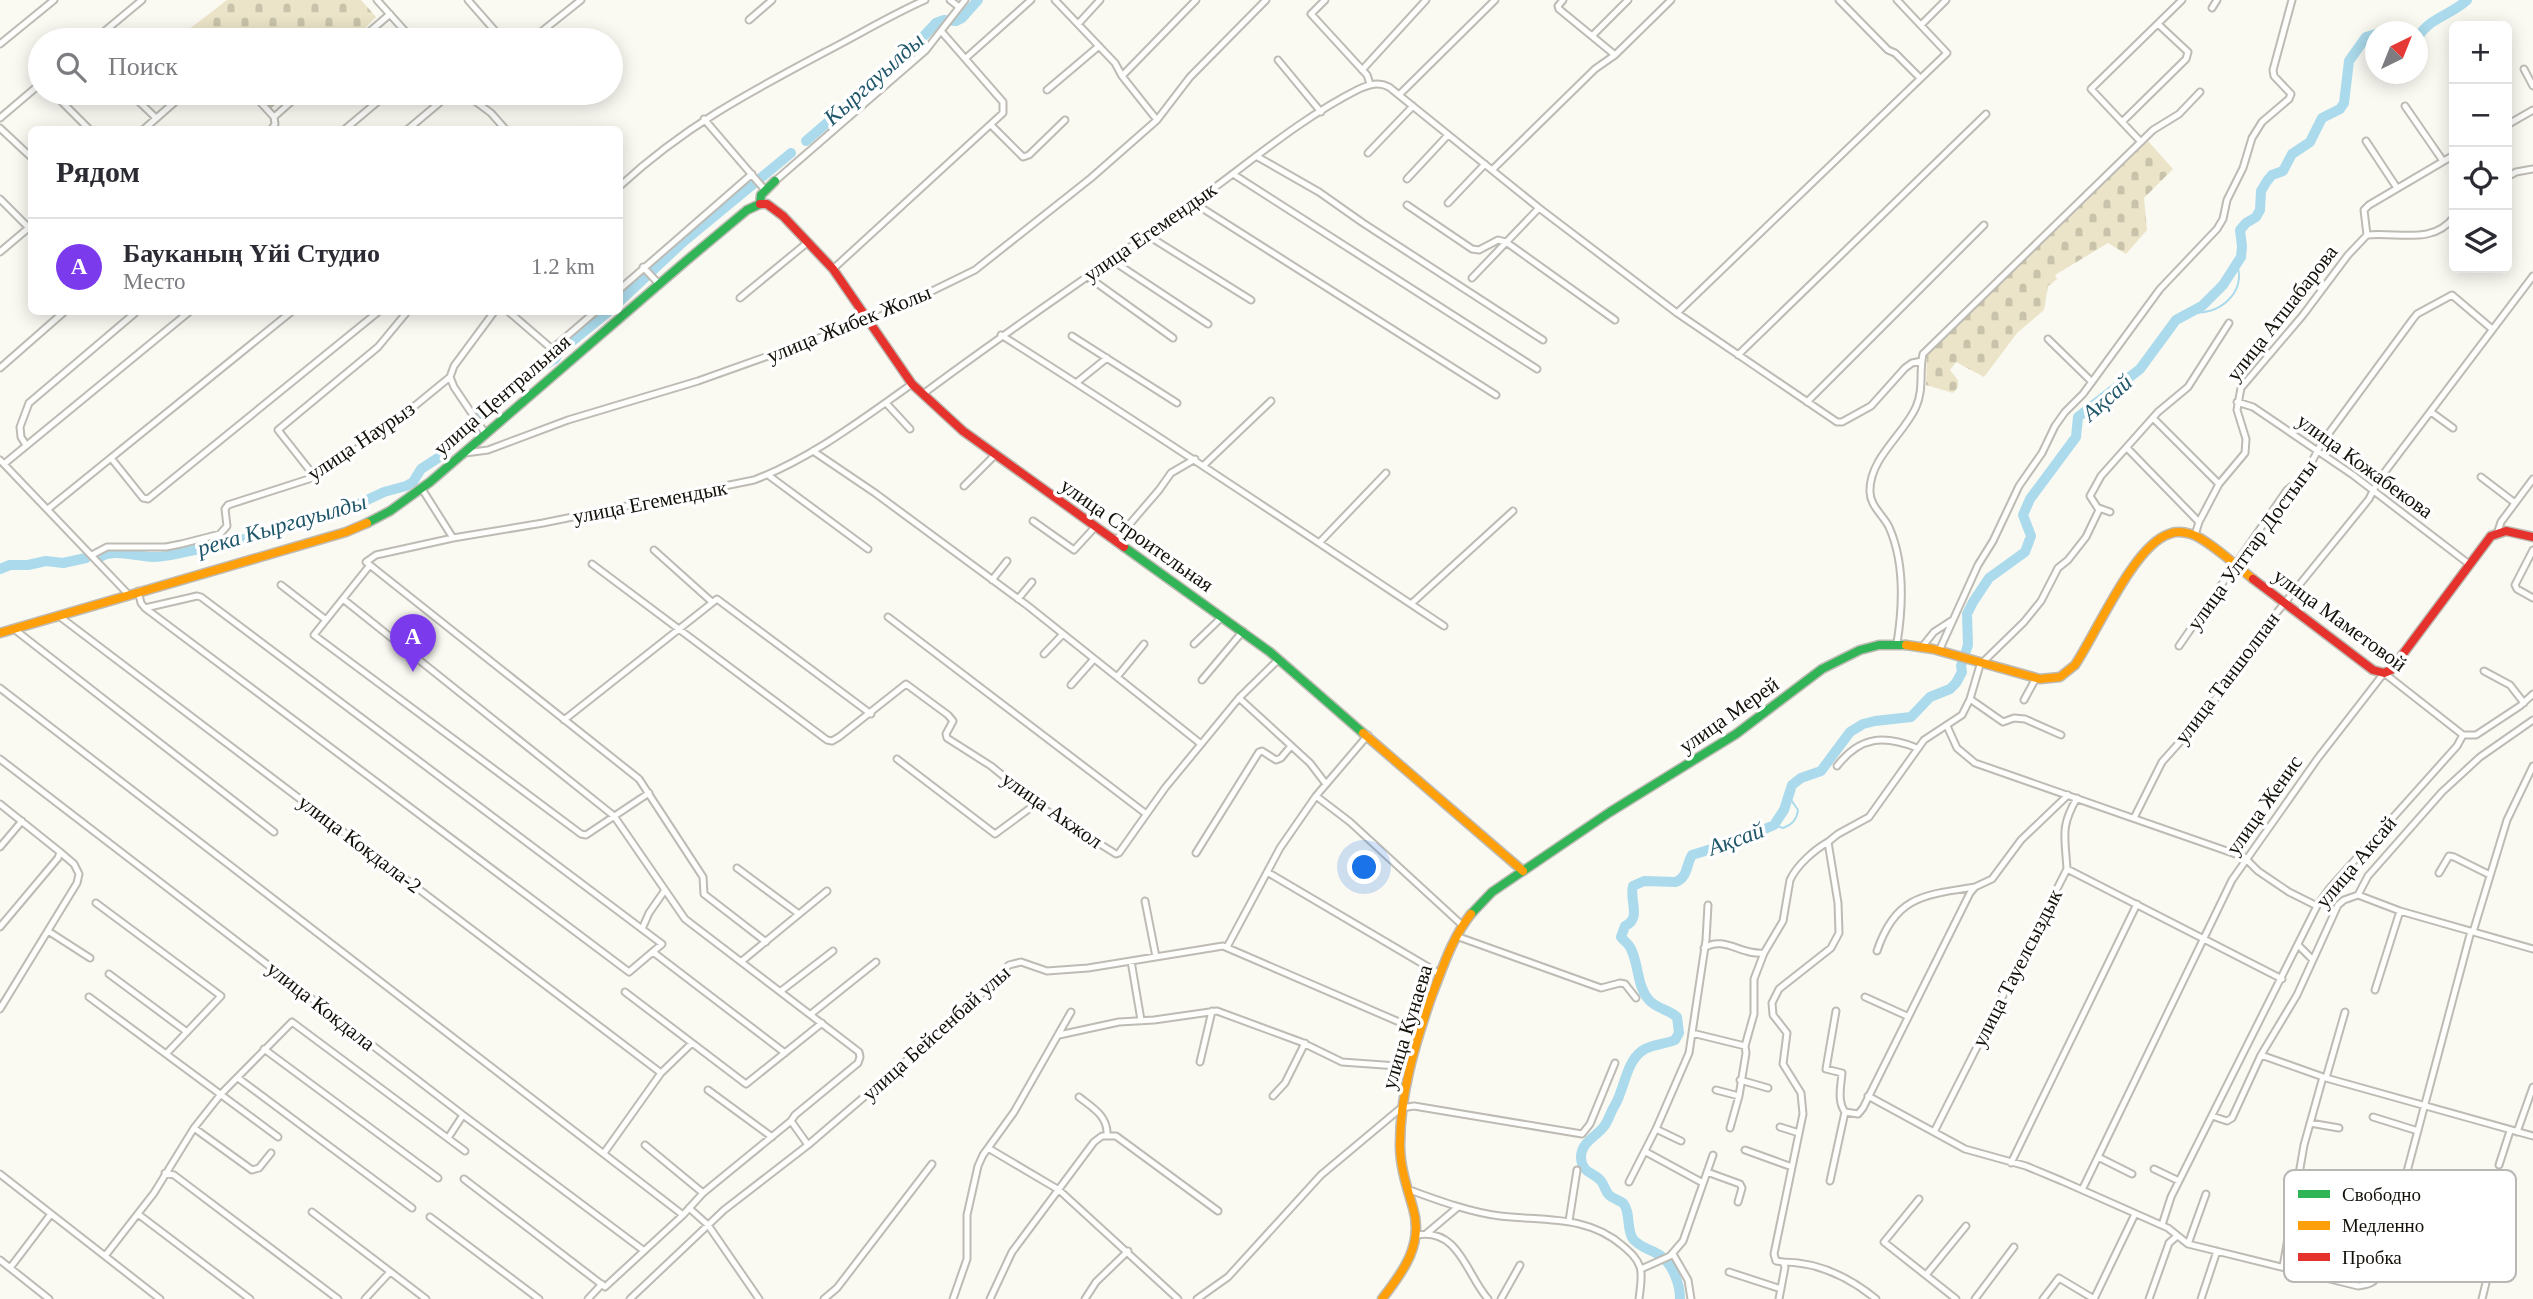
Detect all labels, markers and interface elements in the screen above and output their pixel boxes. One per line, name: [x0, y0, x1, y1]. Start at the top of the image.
north arrow: [2365, 21, 2428, 84]
map controls: [2449, 21, 2512, 273]
button: +: [2449, 21, 2512, 84]
search box: [28, 28, 623, 105]
water label: Кыргауылды: [818, 28, 929, 131]
icon: search: [52, 48, 90, 86]
text: Поиск: [108, 52, 178, 81]
button: −: [2449, 84, 2512, 147]
button: locate: [2449, 147, 2512, 210]
text: Рядом: [56, 155, 140, 188]
street label: улица Егемендык: [1079, 177, 1222, 287]
button: layers: [2449, 210, 2512, 273]
text: Бауканың Үйі Студио: [123, 239, 380, 268]
street label: улица Атшабарова: [2221, 240, 2343, 386]
text: A: [71, 254, 87, 279]
text: 1.2 km: [531, 254, 595, 279]
text: Место: [123, 269, 185, 294]
street label: улица Жибек Жолы: [763, 280, 935, 368]
street label: улица Центральная: [429, 329, 575, 461]
water label: Ақсай: [2076, 369, 2137, 428]
street label: улица Наурыз: [303, 396, 419, 486]
street label: улица Кожабекова: [2292, 409, 2438, 524]
street label: улица Улттар Достыгы: [2182, 455, 2322, 635]
street label: улица Строительная: [1056, 473, 1218, 597]
street label: улица Егемендык: [571, 475, 730, 529]
water label: река Кыргауылды: [193, 489, 369, 562]
street label: улица Маметовой: [2269, 564, 2411, 676]
street label: улица Таншолпан: [2170, 607, 2284, 749]
pin: A: [390, 614, 436, 672]
street label: улица Мерей: [1675, 672, 1783, 758]
street label: улица Женис: [2221, 751, 2307, 859]
street label: улица Акжол: [997, 767, 1107, 853]
street label: улица Кокдала-2: [294, 790, 426, 898]
street label: улица Аксай: [2311, 811, 2401, 913]
water label: Ақсай: [1703, 817, 1768, 861]
your location: [1347, 850, 1381, 884]
street label: улица Тауелсыздык: [1967, 884, 2068, 1051]
street label: улица Кокдала: [262, 956, 380, 1056]
street label: улица Бейсенбай улы: [857, 960, 1015, 1106]
street label: улица Кунаева: [1377, 961, 1438, 1092]
legend: [2284, 1170, 2516, 1282]
text: Свободно: [2342, 1184, 2421, 1205]
text: Медленно: [2342, 1215, 2424, 1236]
text: Пробка: [2342, 1247, 2402, 1268]

